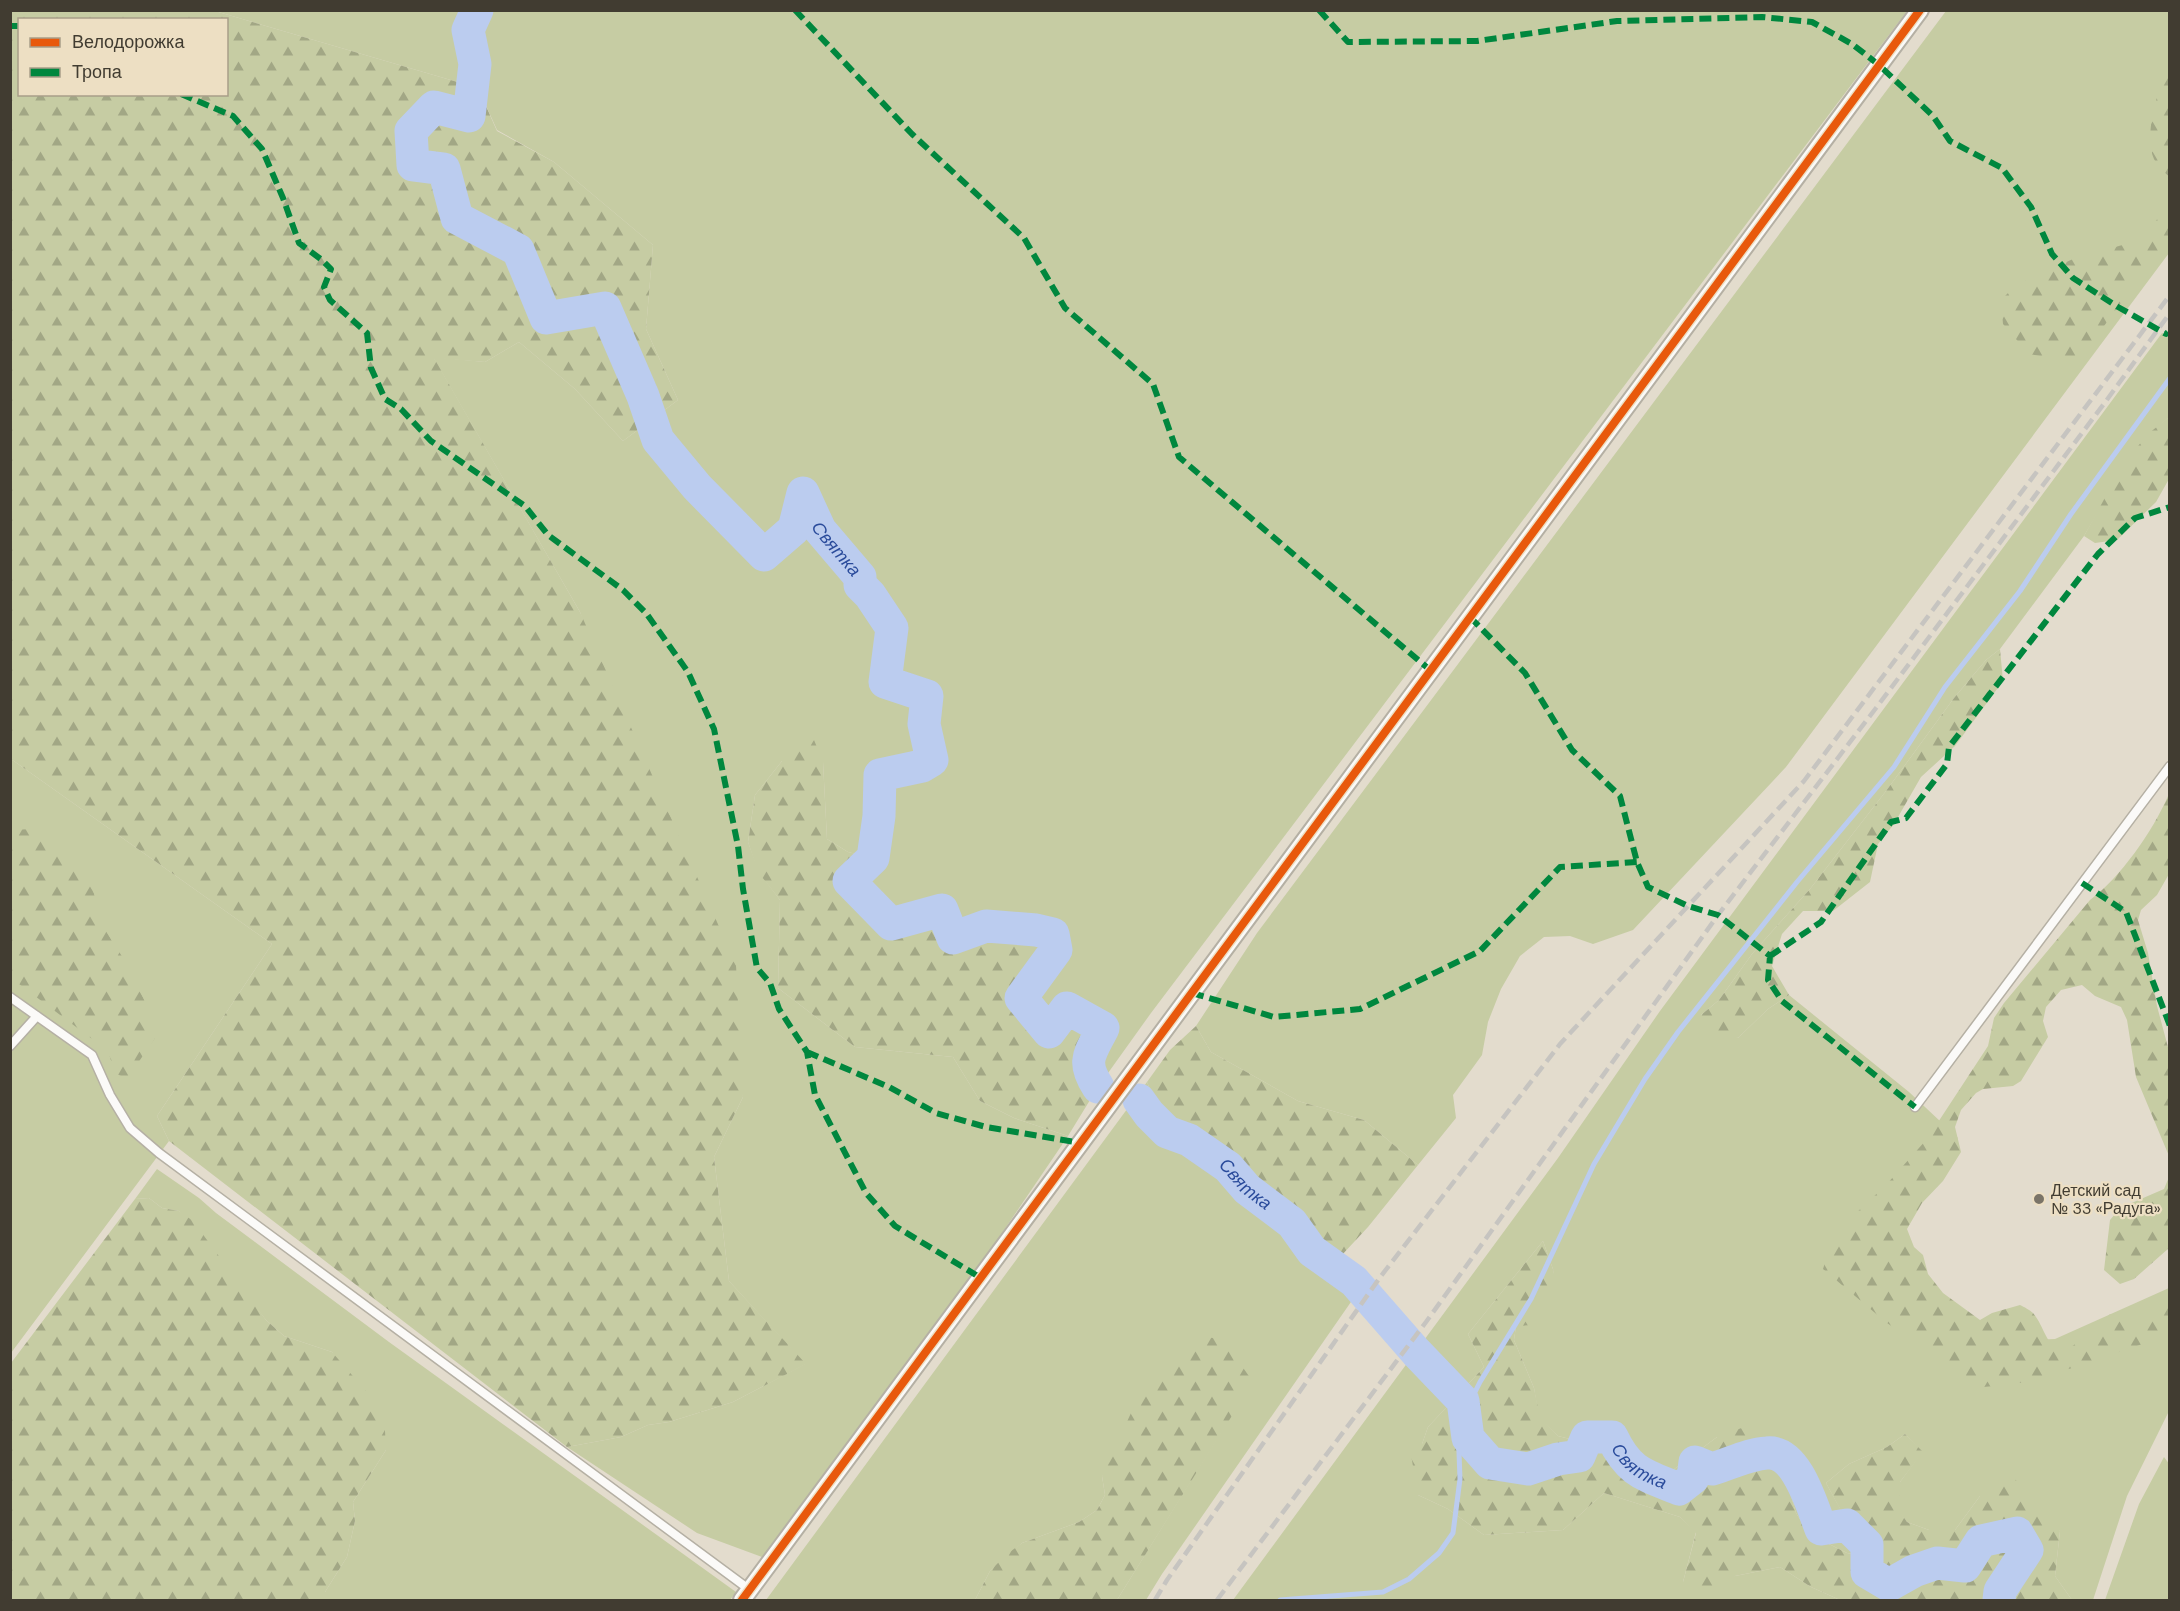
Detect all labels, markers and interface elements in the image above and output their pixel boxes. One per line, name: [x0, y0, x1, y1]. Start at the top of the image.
legend: [18, 18, 228, 96]
text: Велодорожка: [72, 30, 185, 54]
text: Тропа: [72, 60, 123, 84]
water label: Святка: [806, 518, 866, 582]
water label: Святка: [1215, 1153, 1277, 1215]
place label: Детский сад № 33 «Радуга»: [2051, 1180, 2161, 1219]
marker: Детский сад № 33 «Радуга»: [2032, 1192, 2046, 1206]
water label: Святка: [1606, 1439, 1670, 1495]

